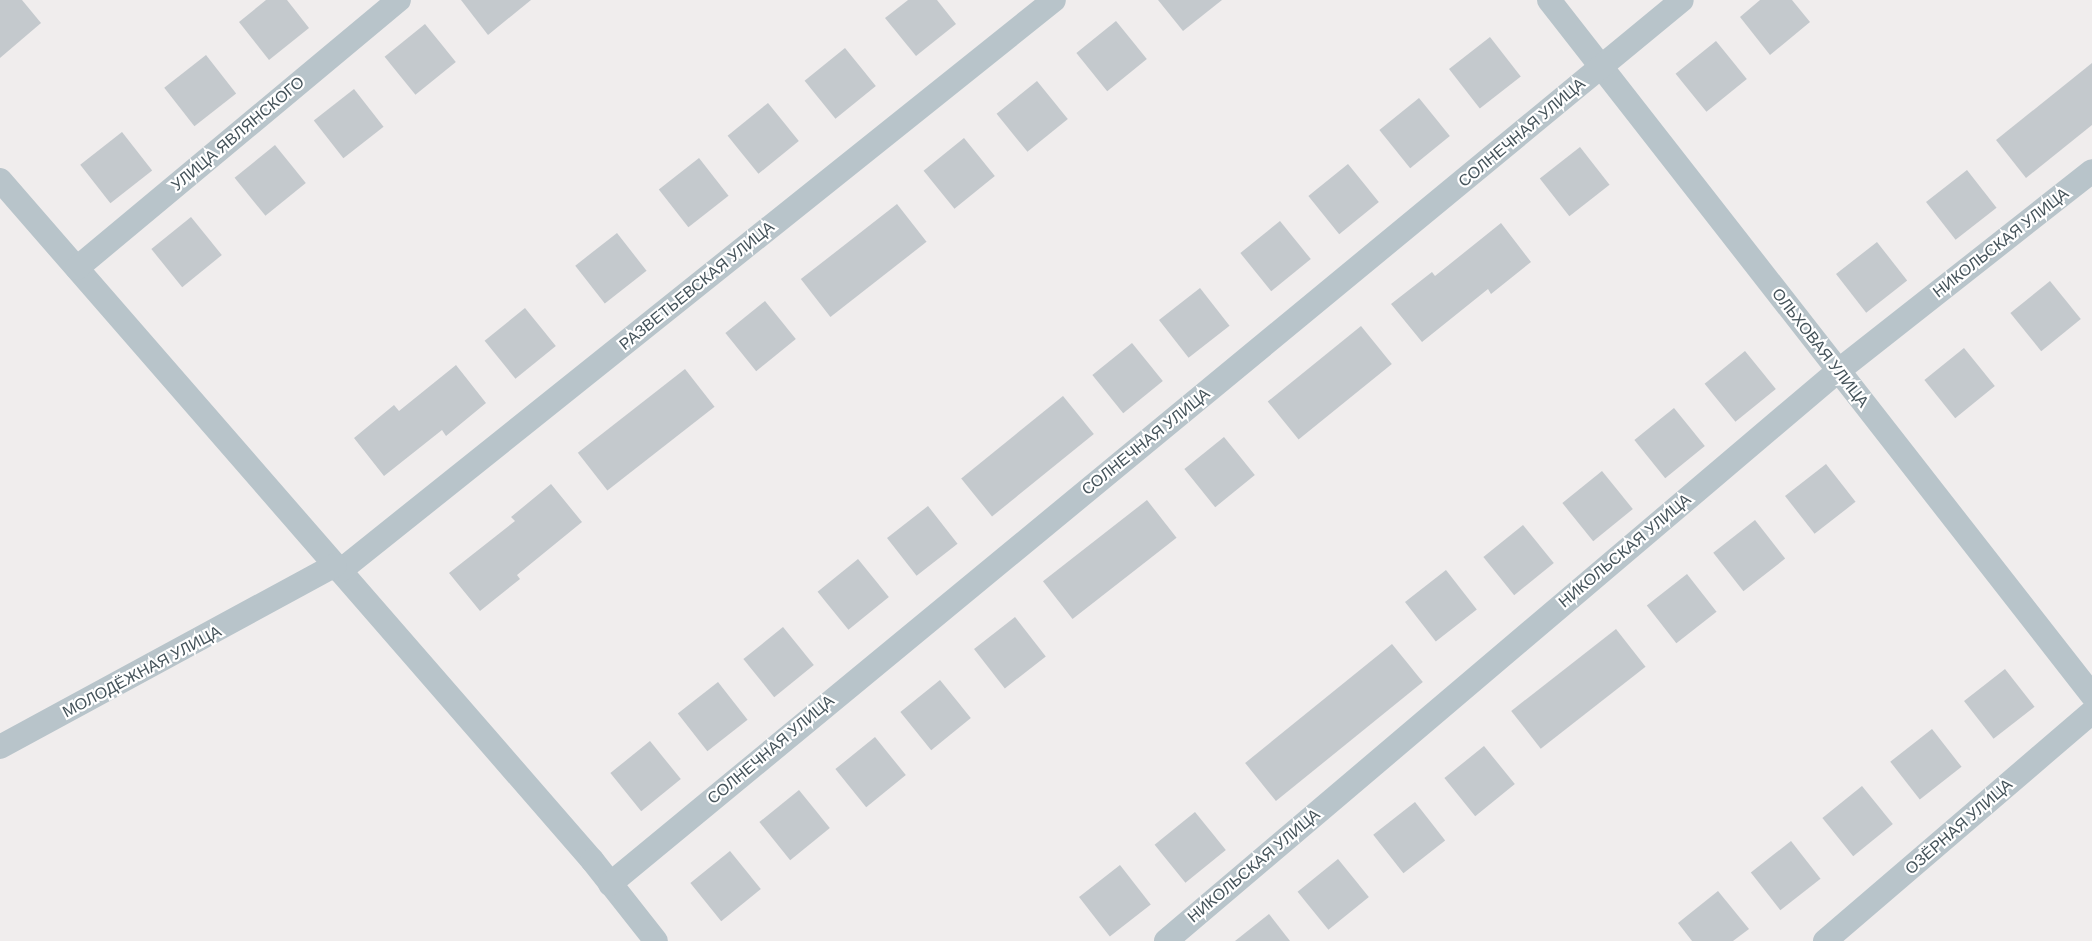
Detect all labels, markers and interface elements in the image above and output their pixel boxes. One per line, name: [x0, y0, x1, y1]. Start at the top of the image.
street label: УЛИЦА ЯВЛЯНСКОГО: [168, 73, 308, 195]
street label: СОЛНЕЧНАЯ УЛИЦА: [1455, 74, 1589, 192]
street label: НИКОЛЬСКАЯ УЛИЦА: [1929, 184, 2073, 302]
street label: РАЗВЕТЬЕВСКАЯ УЛИЦА: [616, 218, 778, 354]
street label: ОЛЬХОВАЯ УЛИЦА: [1767, 285, 1873, 411]
street label: СОЛНЕЧНАЯ УЛИЦА: [1078, 384, 1214, 500]
street label: НИКОЛЬСКАЯ УЛИЦА: [1555, 490, 1695, 612]
street label: МОЛОДЁЖНАЯ УЛИЦА: [59, 622, 225, 722]
street label: СОЛНЕЧНАЯ УЛИЦА: [704, 691, 838, 809]
street label: ОЗЁРНАЯ УЛИЦА: [1901, 775, 2017, 879]
street label: НИКОЛЬСКАЯ УЛИЦА: [1184, 805, 1324, 927]

